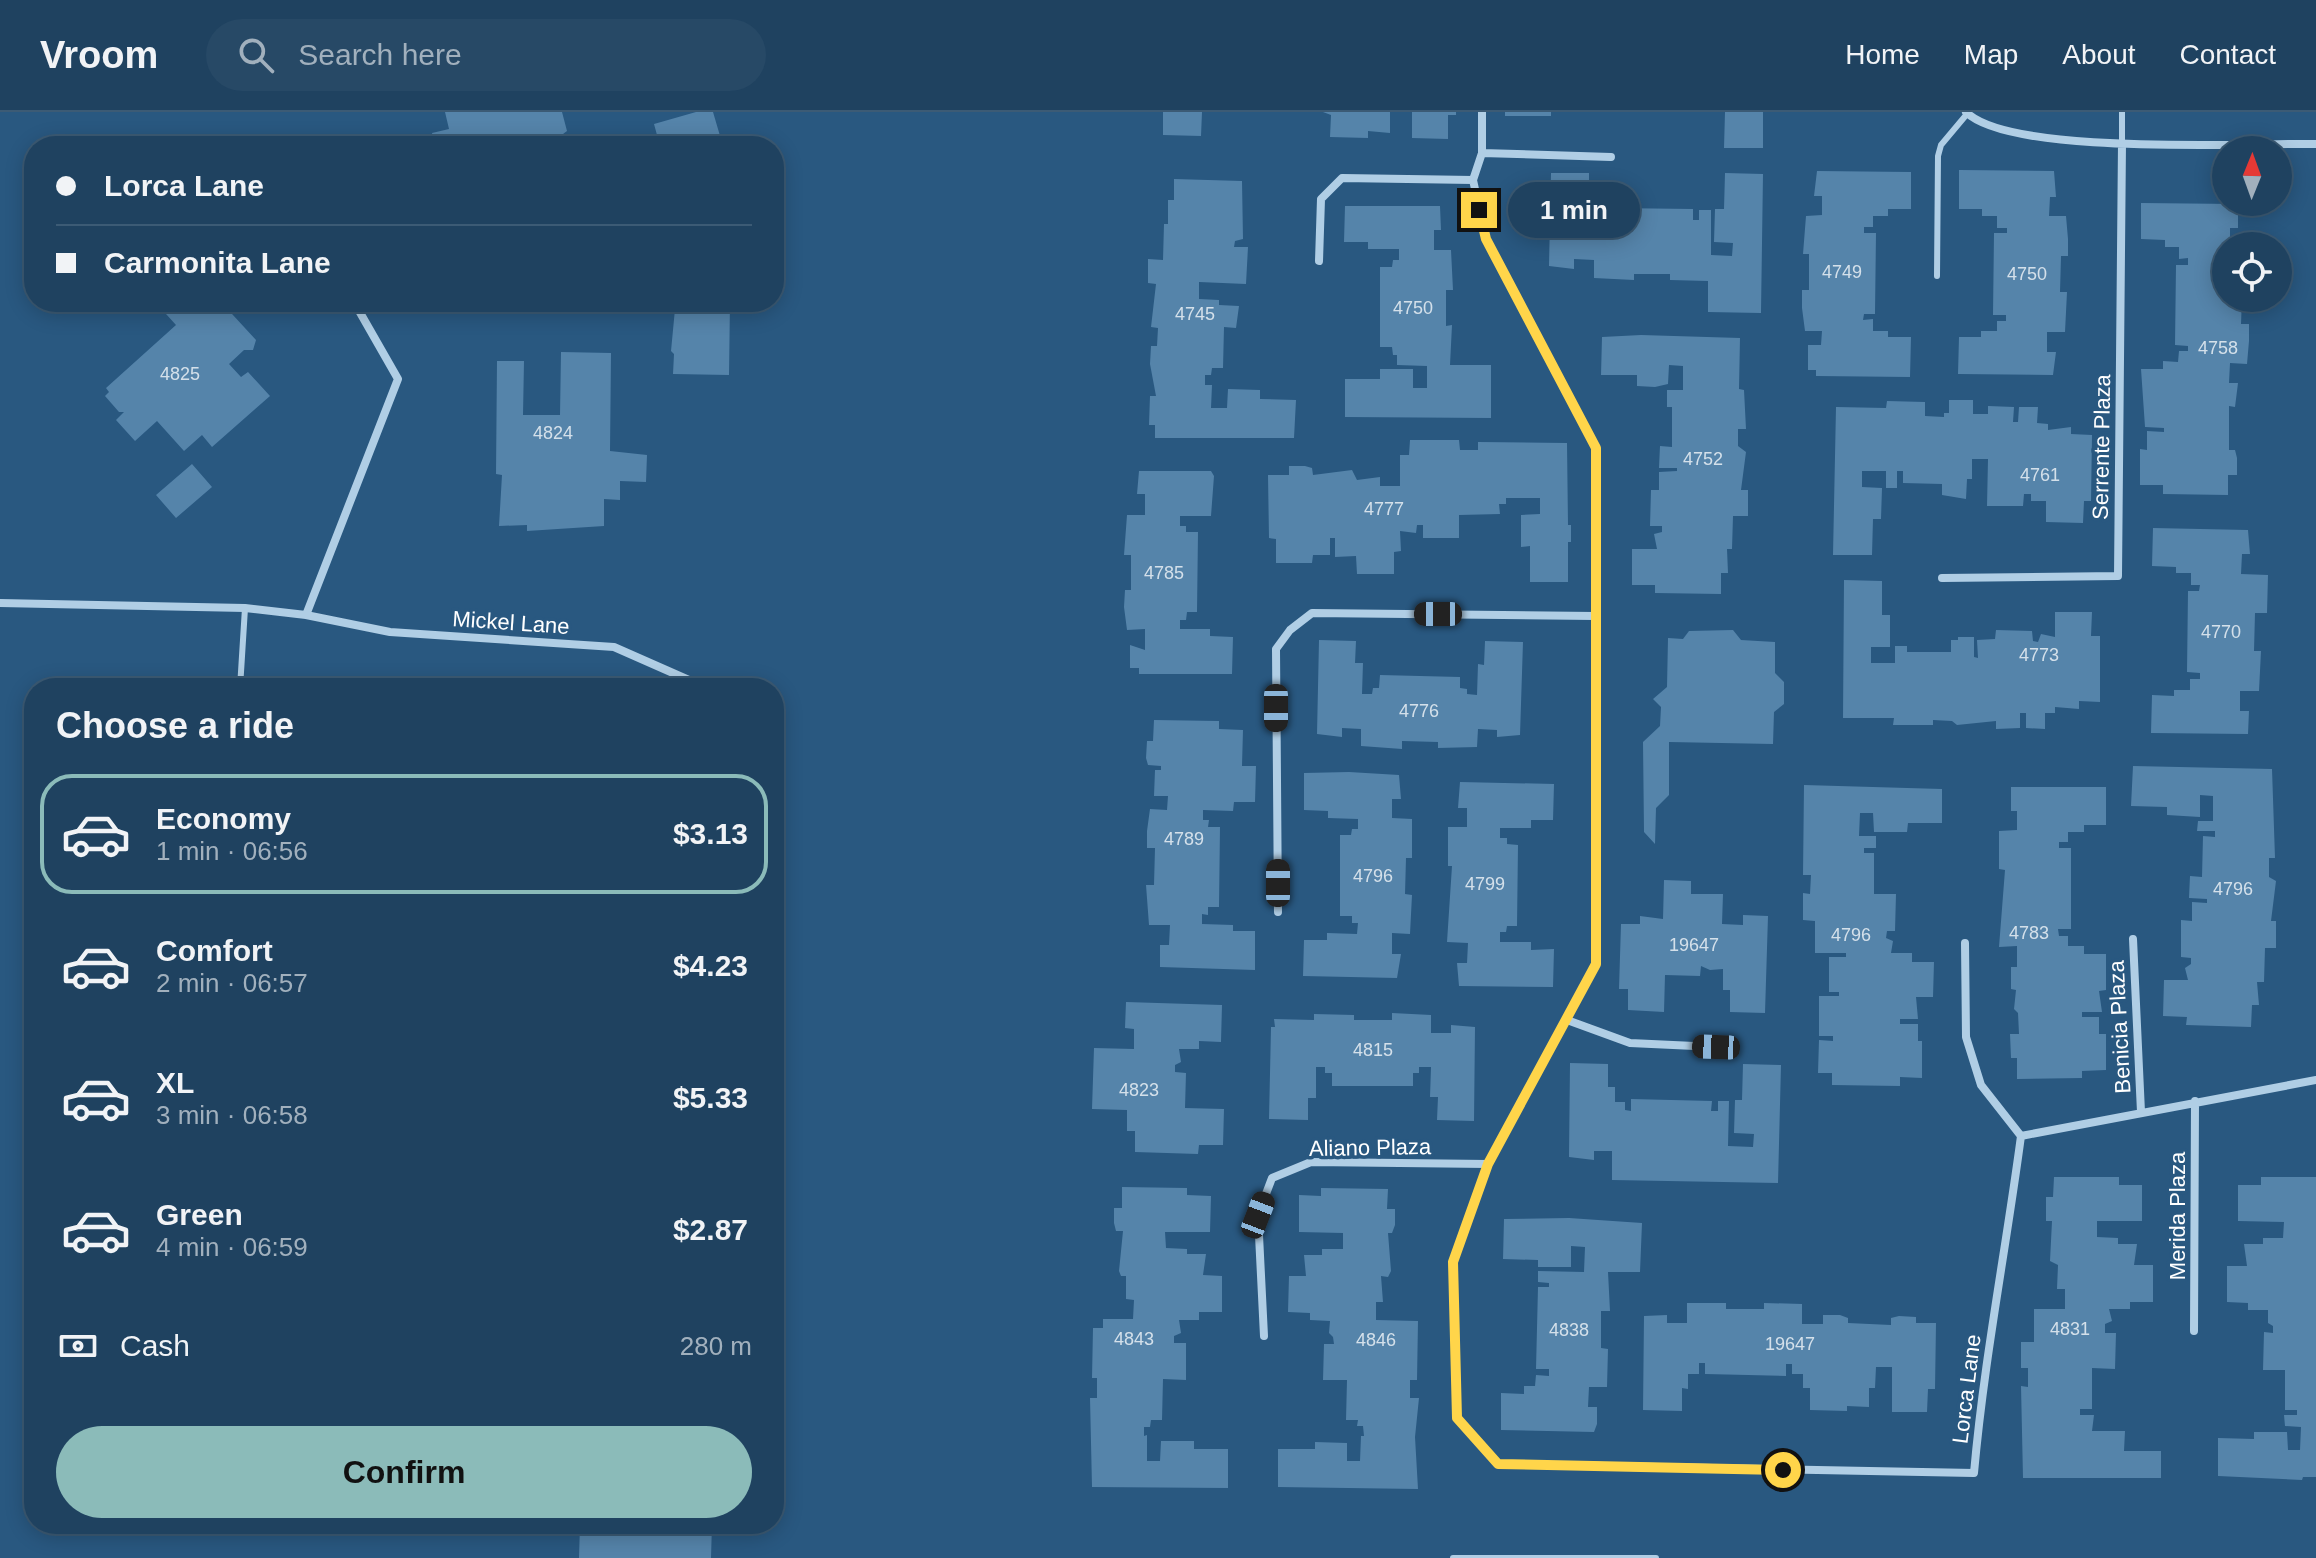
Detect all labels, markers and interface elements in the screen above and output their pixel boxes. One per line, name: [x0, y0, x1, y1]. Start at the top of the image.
search box: [206, 19, 766, 91]
icon: search: [234, 33, 278, 77]
text: Vroom: [40, 34, 158, 76]
text: Search here: [298, 38, 462, 71]
text: Home: [1845, 39, 1920, 70]
text: Map: [1964, 39, 2018, 70]
text: About: [2062, 39, 2136, 70]
text: Contact: [2180, 39, 2276, 70]
north arrow: [2212, 136, 2292, 216]
map controls: [2212, 136, 2292, 312]
text: Lorca Lane: [104, 169, 264, 202]
callout: 1 min: [1507, 182, 1639, 238]
route end: [1461, 192, 1497, 228]
text: 1 min: [1540, 195, 1608, 225]
button: locate: [2212, 232, 2292, 312]
text: Carmonita Lane: [104, 246, 331, 279]
house number: 4749: [1822, 262, 1862, 282]
house number: 4750: [2007, 264, 2047, 284]
house number: 4750: [1393, 298, 1433, 318]
house number: 4745: [1175, 304, 1215, 324]
house number: 4758: [2198, 338, 2238, 358]
house number: 4825: [160, 364, 200, 384]
street label: Serrente Plaza: [2088, 373, 2115, 520]
house number: 4824: [533, 423, 573, 443]
house number: 4752: [1683, 449, 1723, 469]
house number: 4761: [2020, 465, 2060, 485]
house number: 4777: [1364, 499, 1404, 519]
house number: 4785: [1144, 563, 1184, 583]
car: [1414, 602, 1462, 626]
street label: Mickel Lane: [452, 606, 570, 639]
house number: 4770: [2201, 622, 2241, 642]
house number: 4773: [2019, 645, 2059, 665]
car: [1264, 684, 1288, 732]
house number: 4776: [1399, 701, 1439, 721]
text: Choose a ride: [56, 705, 294, 746]
icon: car: [60, 798, 132, 870]
text: Economy: [156, 802, 291, 835]
text: $3.13: [673, 817, 748, 850]
house number: 4789: [1164, 829, 1204, 849]
text: 1 min · 06:56: [156, 836, 308, 866]
car: [1266, 859, 1290, 907]
house number: 4796: [1353, 866, 1393, 886]
house number: 4799: [1465, 874, 1505, 894]
house number: 4796: [2213, 879, 2253, 899]
house number: 4783: [2009, 923, 2049, 943]
house number: 4796: [1831, 925, 1871, 945]
icon: car: [60, 930, 132, 1002]
text: Comfort: [156, 934, 273, 967]
house number: 19647: [1669, 935, 1719, 955]
text: $4.23: [673, 949, 748, 982]
street label: Benicia Plaza: [2103, 959, 2135, 1094]
text: 2 min · 06:57: [156, 968, 308, 998]
car: [1692, 1034, 1740, 1060]
house number: 4815: [1353, 1040, 1393, 1060]
icon: car: [60, 1062, 132, 1134]
text: XL: [156, 1066, 194, 1099]
house number: 4823: [1119, 1080, 1159, 1100]
text: $5.33: [673, 1081, 748, 1114]
text: 3 min · 06:58: [156, 1100, 308, 1130]
street label: Aliano Plaza: [1309, 1134, 1432, 1161]
street label: Merida Plaza: [2165, 1151, 2190, 1280]
car: [1238, 1188, 1278, 1242]
icon: car: [60, 1194, 132, 1266]
text: Green: [156, 1198, 243, 1231]
text: $2.87: [673, 1213, 748, 1246]
text: 4 min · 06:59: [156, 1232, 308, 1262]
house number: 4831: [2050, 1319, 2090, 1339]
house number: 4838: [1549, 1320, 1589, 1340]
icon: cash: [56, 1324, 100, 1368]
text: Cash: [120, 1329, 190, 1362]
house number: 4843: [1114, 1329, 1154, 1349]
house number: 4846: [1356, 1330, 1396, 1350]
text: 280 m: [680, 1331, 752, 1361]
street label: Lorca Lane: [1947, 1333, 1986, 1445]
house number: 19647: [1765, 1334, 1815, 1354]
button: Confirm: [56, 1426, 752, 1518]
route start: [1765, 1452, 1801, 1488]

